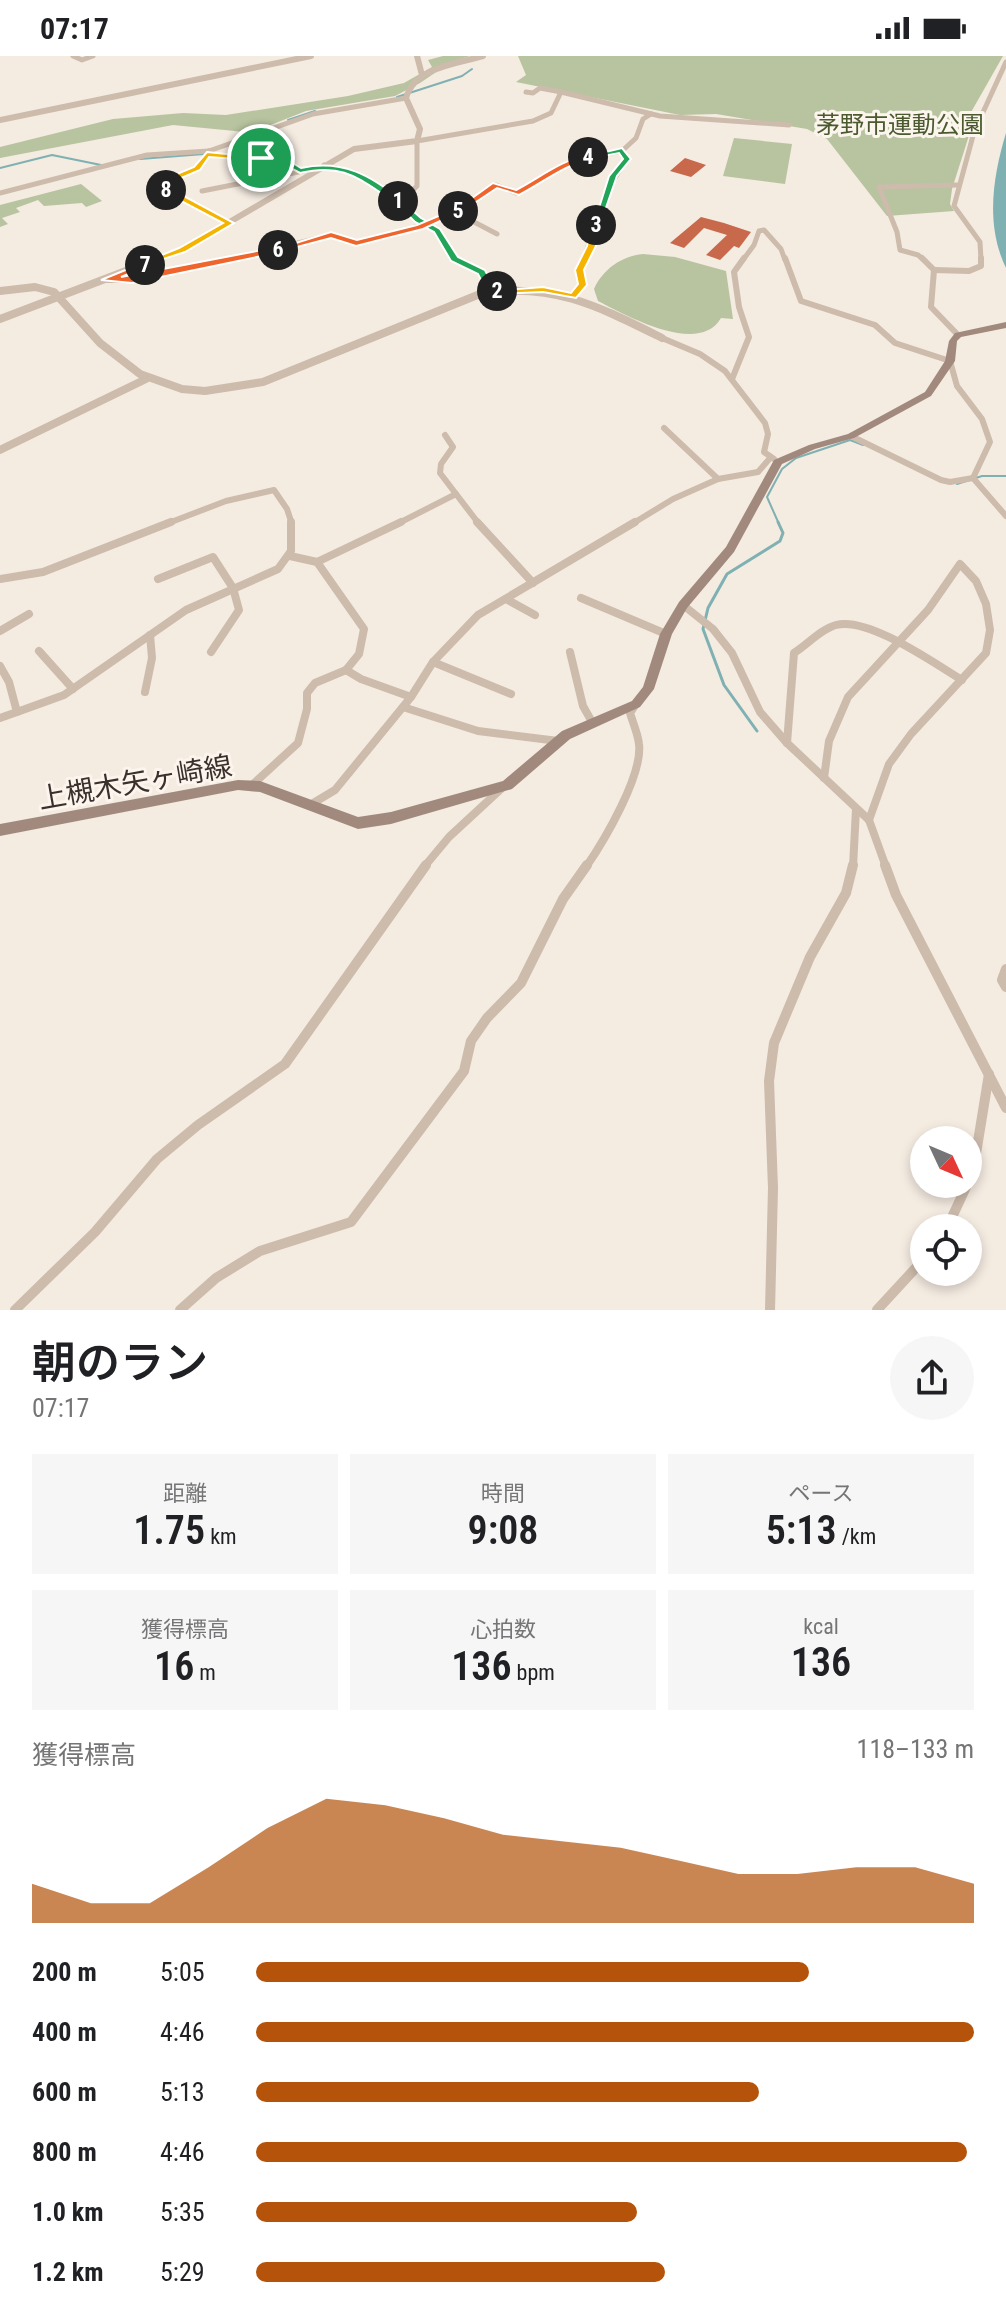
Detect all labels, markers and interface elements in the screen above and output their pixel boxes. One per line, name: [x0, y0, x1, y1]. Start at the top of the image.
text: 07:17: [40, 11, 109, 46]
park label: 茅野市運動公園: [816, 111, 984, 139]
pin: [227, 124, 295, 192]
icon: arrive: [239, 136, 283, 180]
pin: 4: [568, 137, 608, 177]
text: 4: [582, 144, 594, 169]
pin: 8: [146, 170, 186, 210]
text: 8: [160, 177, 172, 202]
pin: 1: [378, 181, 418, 221]
text: 1: [392, 188, 404, 213]
pin: 5: [438, 191, 478, 231]
text: 5: [452, 198, 464, 223]
pin: 3: [576, 205, 616, 245]
text: 3: [590, 212, 602, 237]
pin: 6: [258, 230, 298, 270]
text: 6: [272, 237, 284, 262]
pin: 7: [125, 245, 165, 285]
text: 7: [139, 252, 151, 277]
pin: 2: [477, 271, 517, 311]
text: 2: [491, 278, 503, 303]
street label: 上槻木矢ヶ崎線: [36, 749, 234, 816]
north arrow: [910, 1126, 982, 1198]
map controls: [910, 1126, 982, 1286]
button: locate: [910, 1214, 982, 1286]
button: share: [890, 1336, 974, 1420]
text: 朝のラン: [32, 1337, 208, 1389]
text: 07:17: [32, 1393, 89, 1423]
text: 距離: [163, 1481, 207, 1506]
text: 時間: [481, 1481, 525, 1506]
text: ペース: [789, 1481, 853, 1506]
text: 1.75: [133, 1507, 205, 1554]
text: 9:08: [468, 1507, 538, 1554]
text: 5:13: [766, 1507, 837, 1554]
text: km: [205, 1524, 237, 1549]
text: /km: [837, 1524, 876, 1549]
text: kcal: [803, 1614, 839, 1639]
text: 獲得標高: [141, 1617, 229, 1642]
text: 心拍数: [470, 1617, 536, 1642]
text: 136: [791, 1639, 851, 1686]
text: 16: [154, 1643, 194, 1690]
text: 136: [451, 1643, 512, 1690]
text: m: [194, 1660, 216, 1685]
text: bpm: [512, 1660, 555, 1685]
text: 118–133 m: [857, 1734, 974, 1764]
text: 獲得標高: [32, 1740, 136, 1770]
text: 200 m: [32, 1957, 97, 1987]
text: 5:05: [160, 1957, 205, 1987]
text: 400 m: [32, 2017, 97, 2047]
text: 4:46: [160, 2017, 205, 2047]
text: 600 m: [32, 2077, 97, 2107]
text: 5:13: [160, 2077, 205, 2107]
text: 800 m: [32, 2137, 97, 2167]
text: 4:46: [160, 2137, 205, 2167]
text: 1.0 km: [32, 2197, 104, 2227]
text: 5:35: [160, 2197, 205, 2227]
text: 1.2 km: [32, 2257, 104, 2287]
text: 5:29: [160, 2257, 205, 2287]

